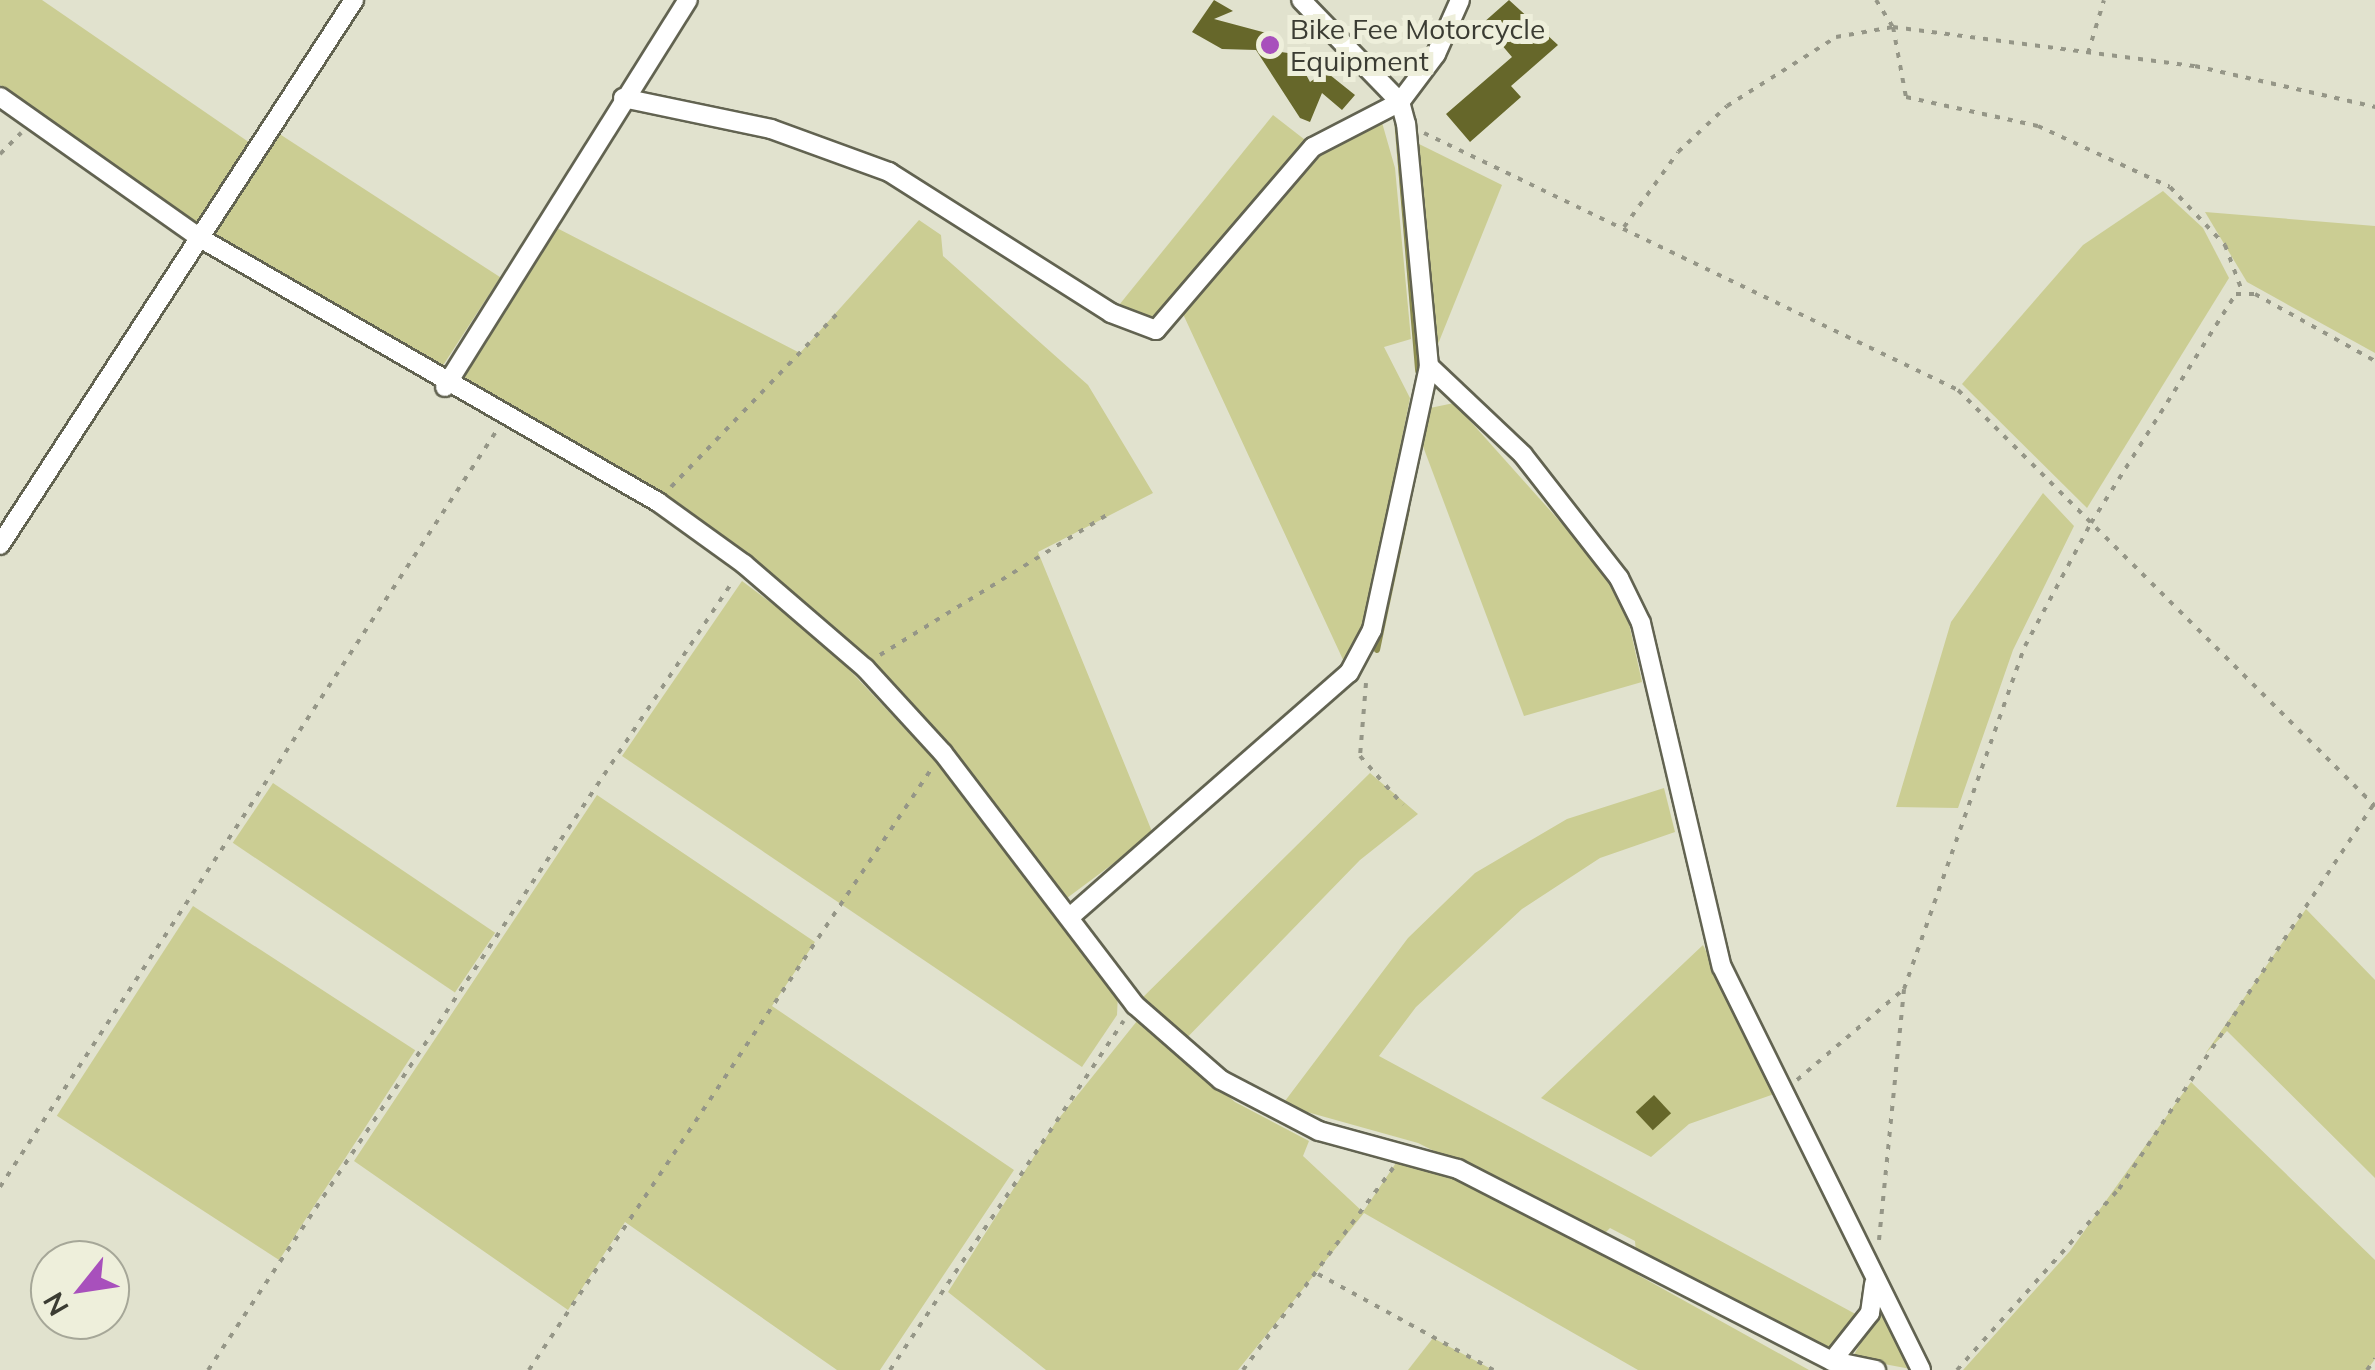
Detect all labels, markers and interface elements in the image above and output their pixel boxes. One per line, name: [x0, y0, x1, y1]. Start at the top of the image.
place label: Bike Fee Motorcycle Equipment: [1290, 12, 1545, 78]
marker: Bike Fee Motorcycle Equipment: [1259, 34, 1281, 56]
north arrow: [30, 1240, 130, 1340]
text: N: [35, 1286, 76, 1322]

